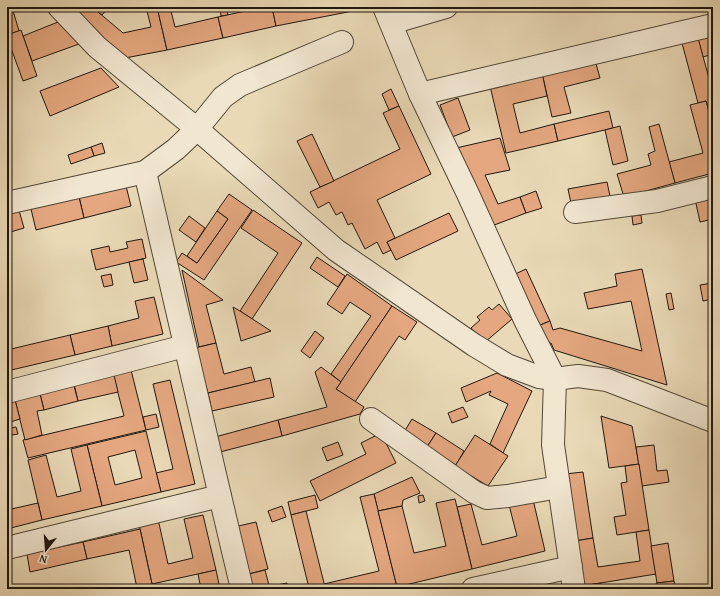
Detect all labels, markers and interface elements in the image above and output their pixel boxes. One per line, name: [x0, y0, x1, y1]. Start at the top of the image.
north arrow: [26, 530, 66, 570]
text: N: [37, 551, 49, 568]

